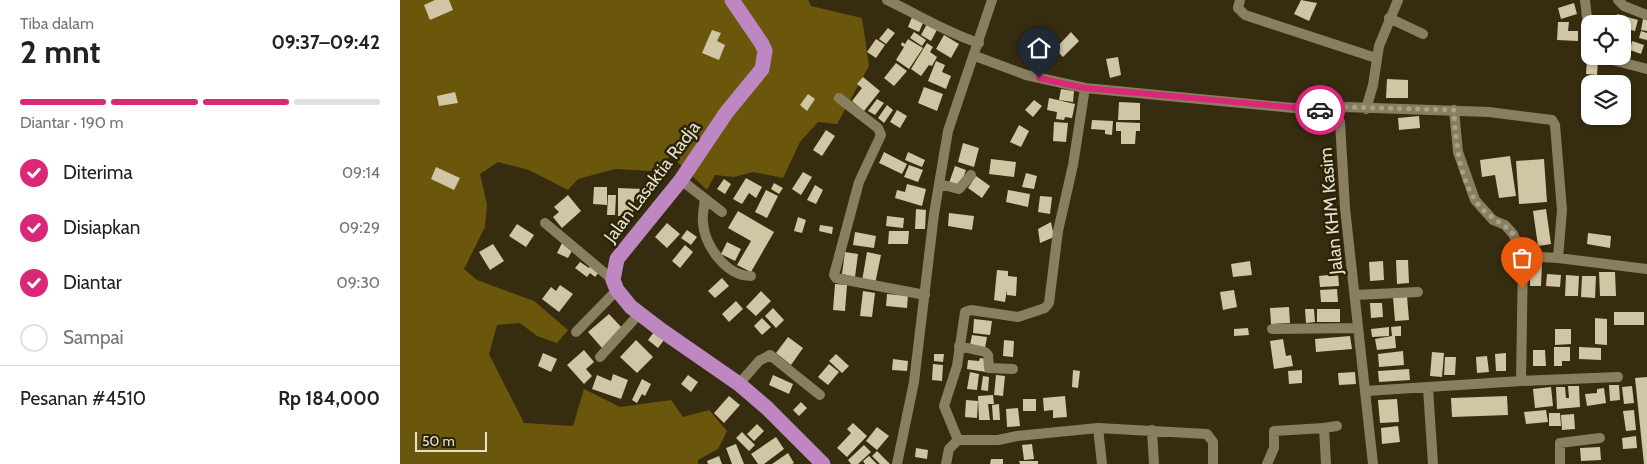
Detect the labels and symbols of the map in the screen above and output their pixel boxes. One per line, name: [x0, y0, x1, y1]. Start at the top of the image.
pin: [1018, 27, 1060, 78]
courier: [1295, 85, 1345, 135]
street label: Jalan Lasaktia Radja: [599, 117, 705, 248]
street label: Jalan KHM Kasim: [1314, 147, 1348, 276]
pin: [1501, 237, 1543, 288]
scale bar: [415, 429, 488, 452]

